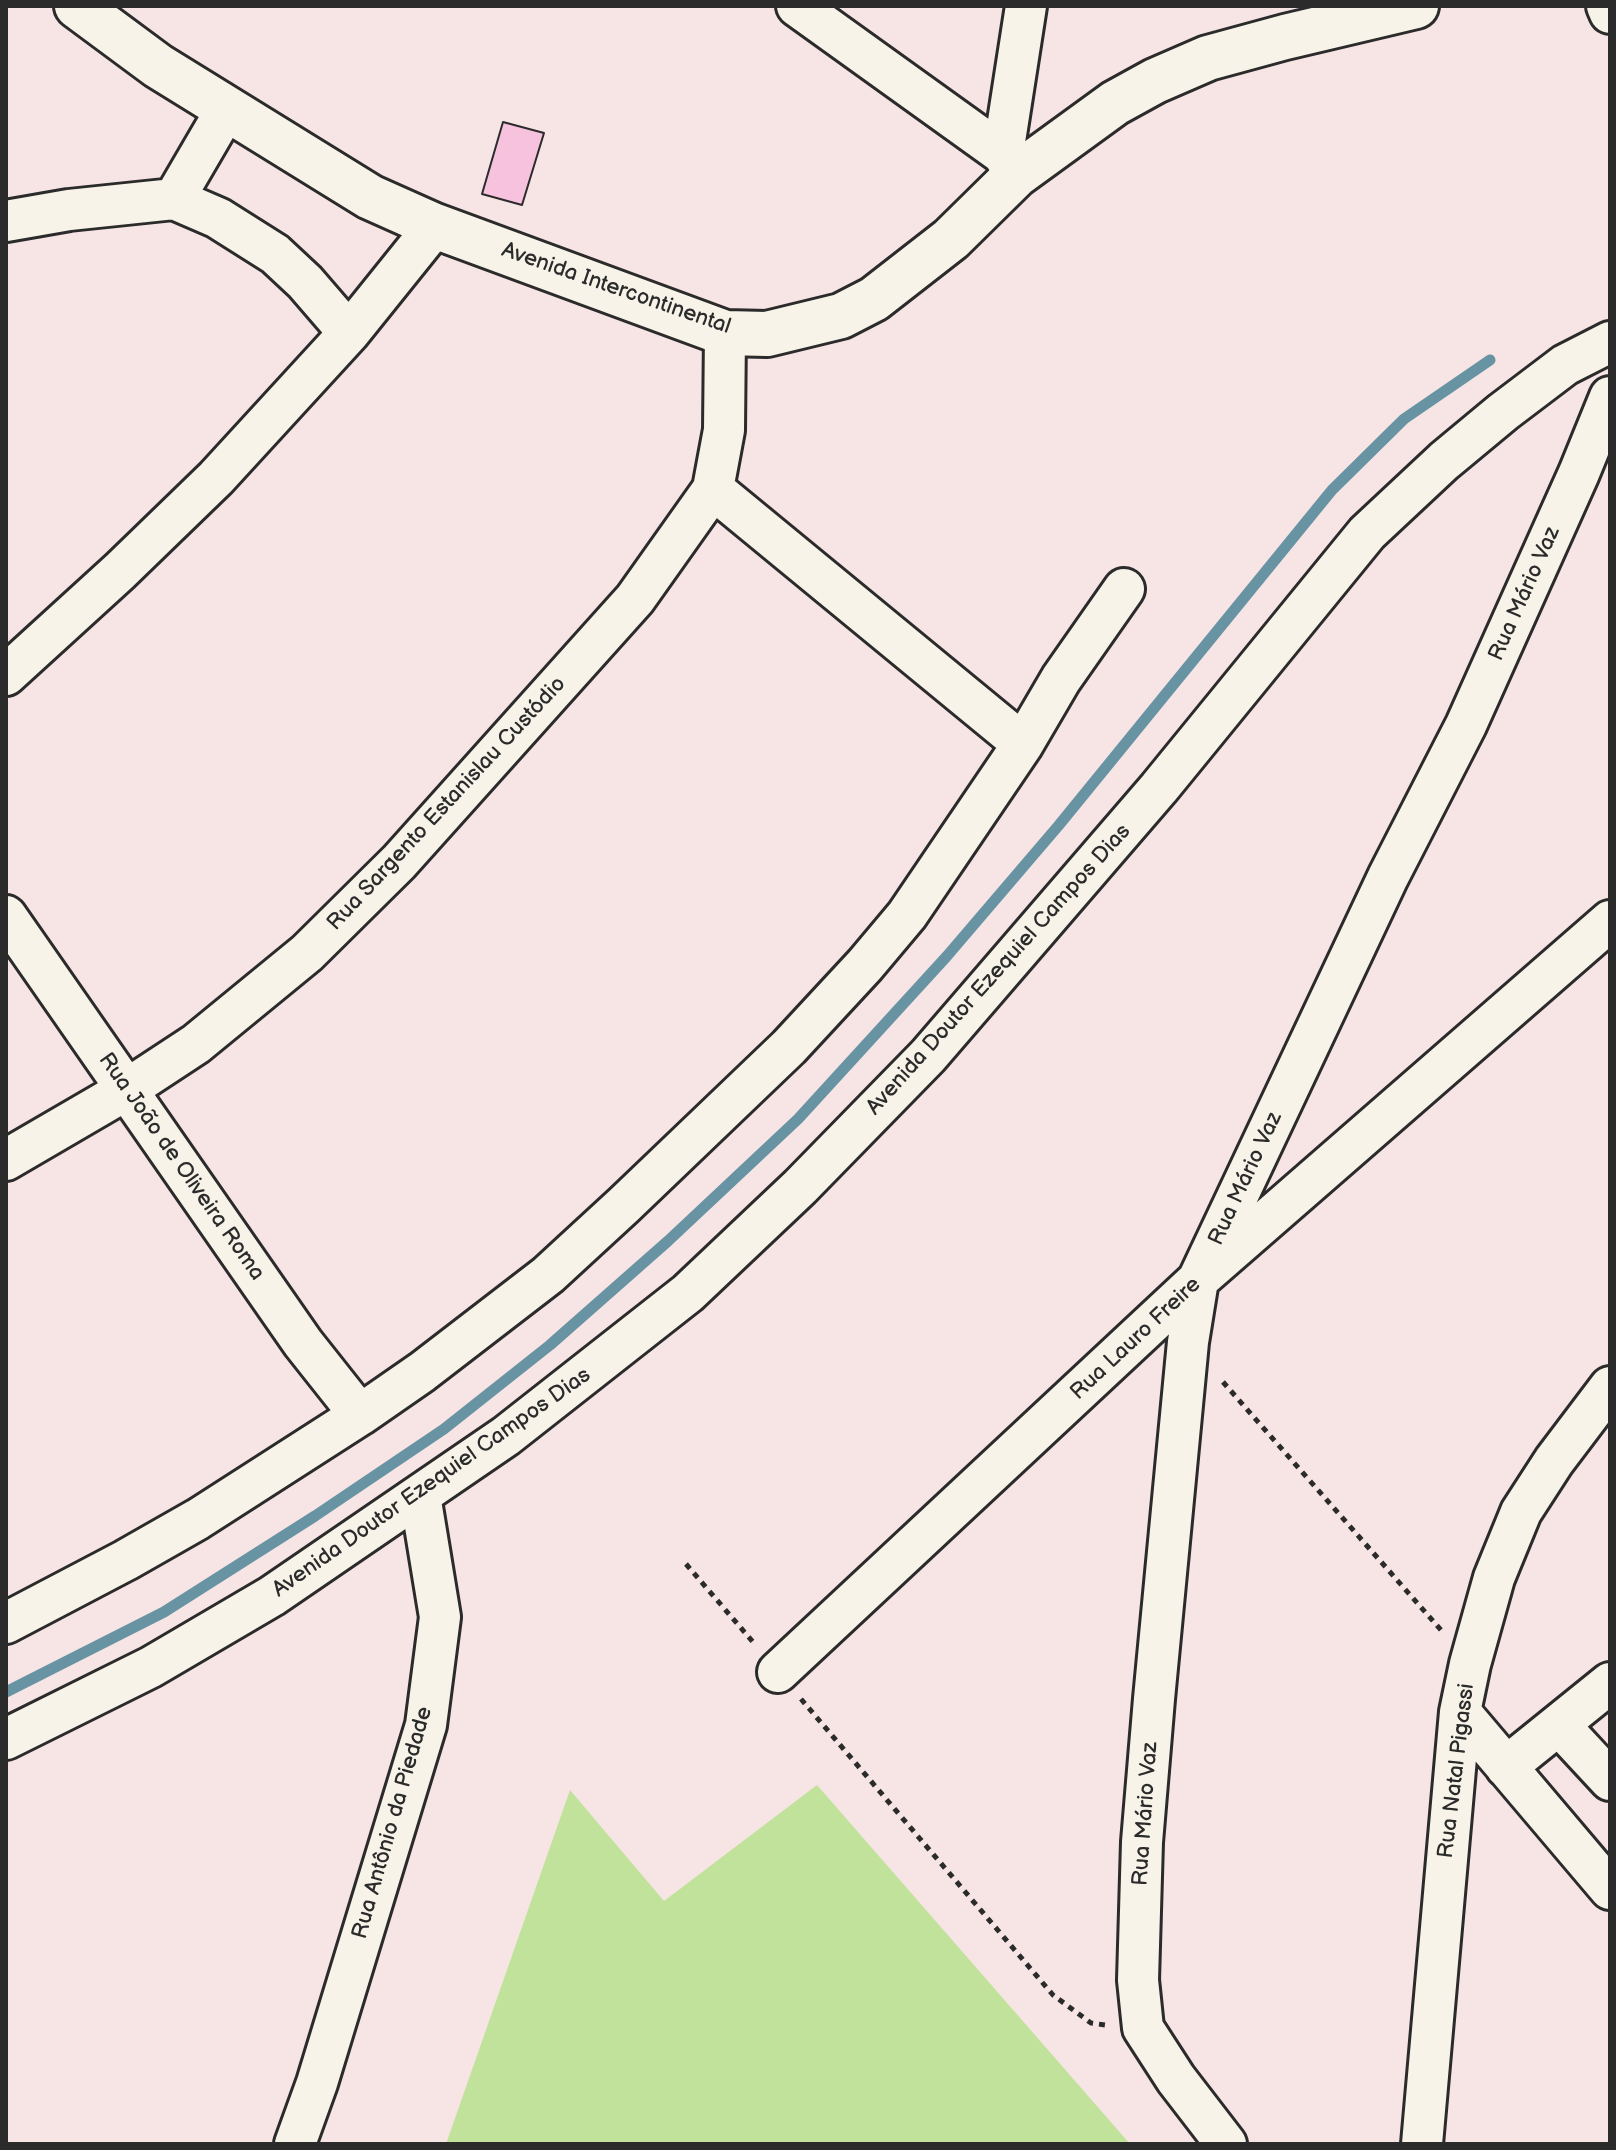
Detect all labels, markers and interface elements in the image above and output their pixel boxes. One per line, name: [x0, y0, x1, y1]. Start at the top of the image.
street label: Avenida Intercontinental: [498, 237, 734, 341]
street label: Rua Mário Vaz: [1484, 523, 1566, 665]
street label: Rua Sargento Estanislau Custódio: [322, 672, 572, 936]
street label: Avenida Doutor Ezequiel Campos Dias: [861, 819, 1137, 1121]
street label: Rua João de Oliveira Roma: [92, 1048, 270, 1286]
street label: Rua Mário Vaz: [1204, 1108, 1288, 1250]
street label: Rua Lauro Freire: [1065, 1272, 1207, 1406]
street label: Avenida Doutor Ezequiel Campos Dias: [268, 1363, 596, 1603]
street label: Rua Natal Pigassi: [1433, 1682, 1481, 1860]
street label: Rua Antônio da Piedade: [347, 1704, 439, 1942]
street label: Rua Mário Vaz: [1128, 1741, 1164, 1887]

